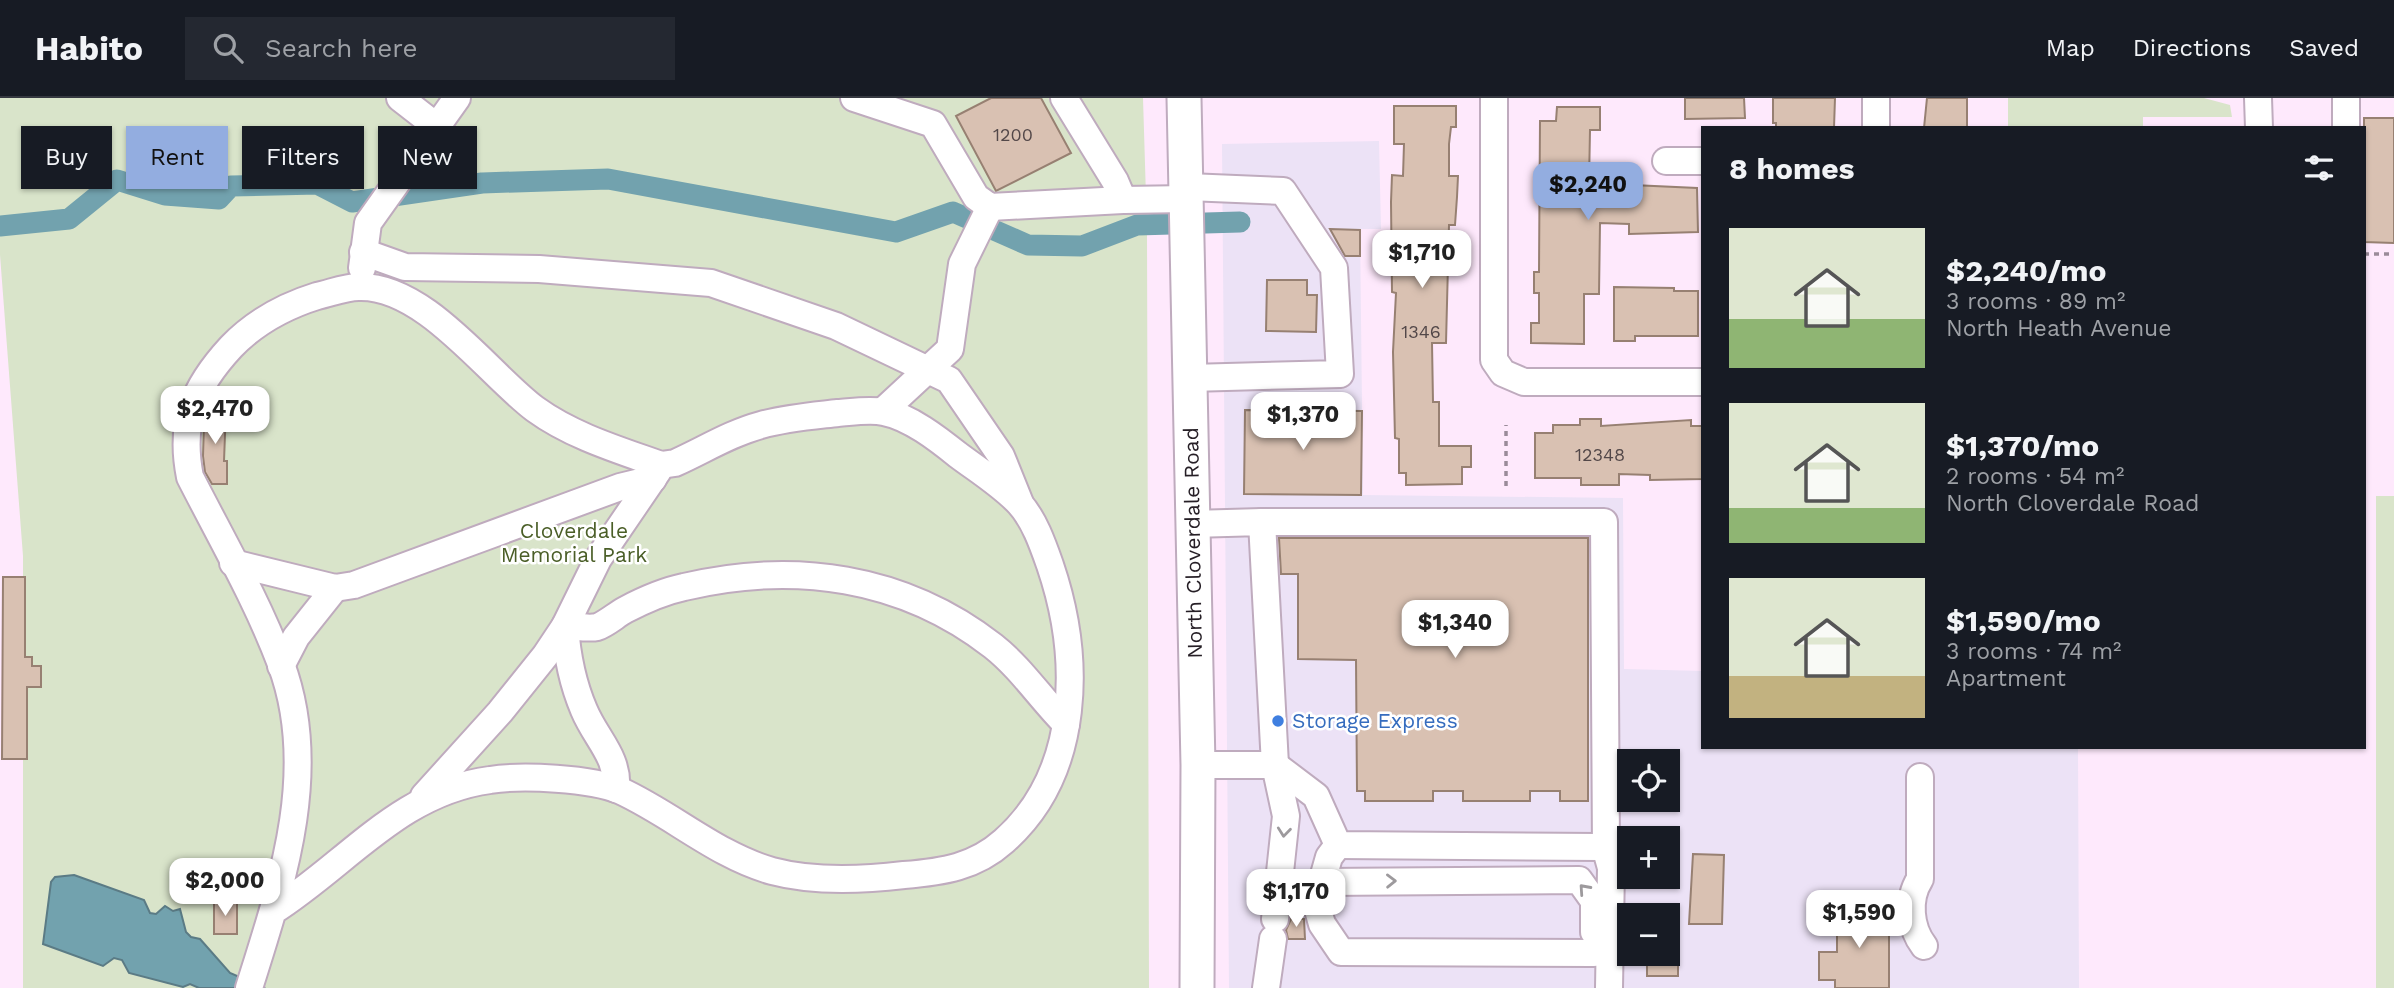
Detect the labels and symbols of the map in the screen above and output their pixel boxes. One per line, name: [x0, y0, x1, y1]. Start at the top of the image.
house number: 1200: [993, 124, 1033, 145]
pin: $2,240: [1531, 162, 1645, 222]
pin: $1,710: [1365, 230, 1479, 290]
house number: 1346: [1401, 321, 1441, 342]
pin: $2,470: [158, 386, 272, 446]
pin: $1,370: [1246, 392, 1360, 452]
street label: North Cloverdale Road: [1178, 427, 1207, 659]
house number: 12348: [1575, 444, 1625, 465]
park label: Cloverdale Memorial Park: [501, 518, 647, 567]
pin: $1,340: [1398, 601, 1512, 660]
place label: Storage Express: [1292, 708, 1458, 733]
marker: Storage Express: [1270, 713, 1286, 729]
one-way arrow: [1277, 826, 1292, 838]
pin: $2,000: [168, 858, 282, 918]
pin: $1,170: [1239, 870, 1353, 929]
one-way arrow: [1386, 873, 1397, 889]
one-way arrow: [1580, 884, 1592, 897]
pin: $1,590: [1802, 890, 1916, 950]

